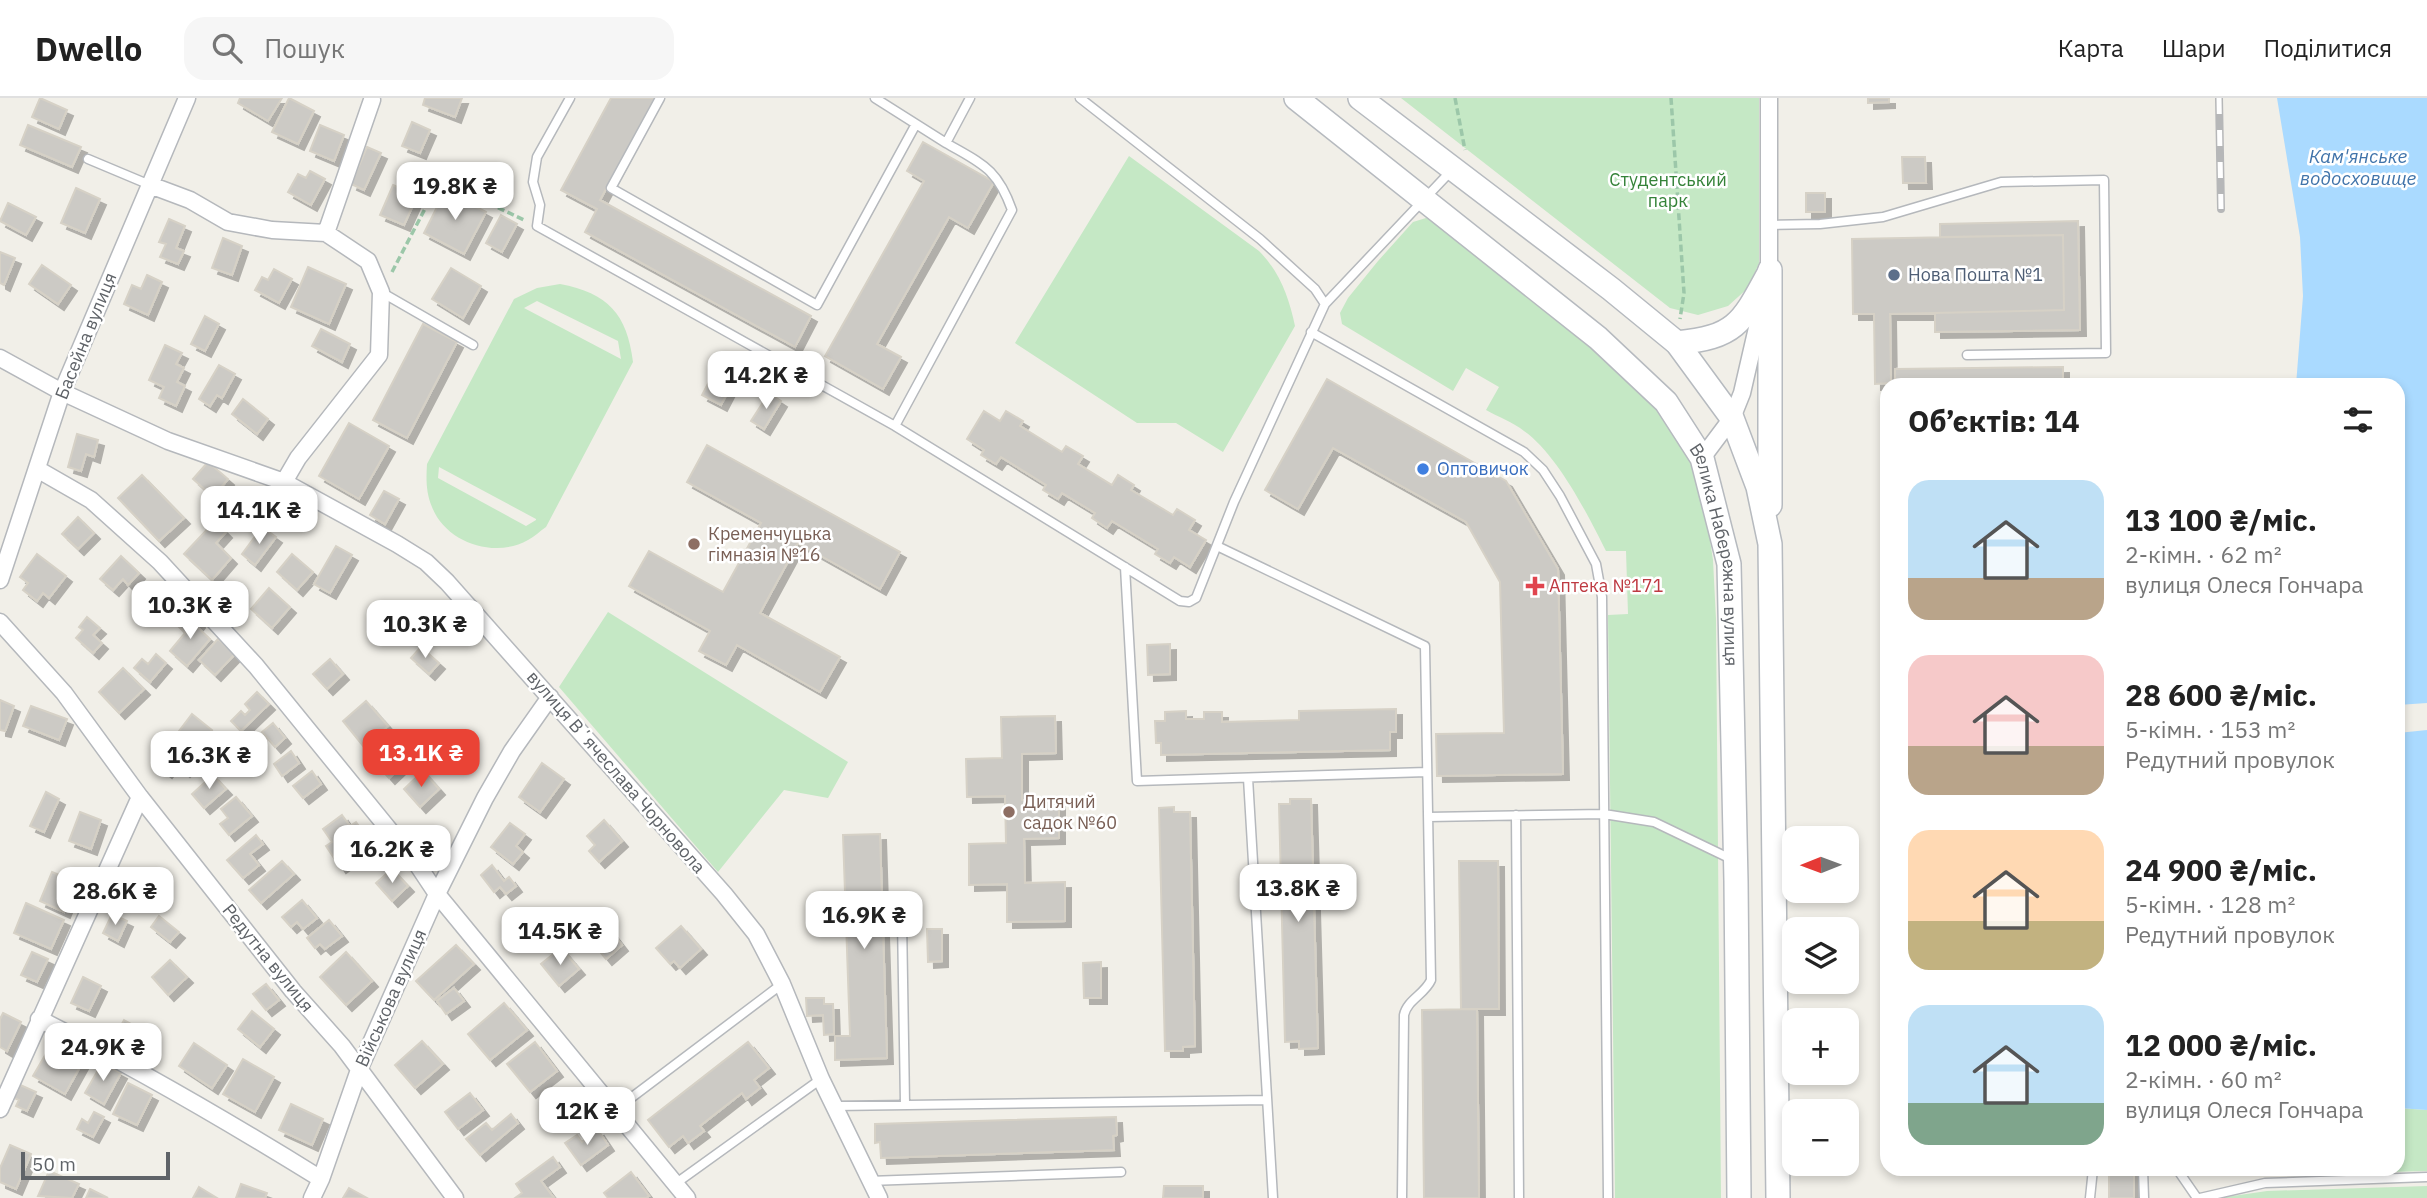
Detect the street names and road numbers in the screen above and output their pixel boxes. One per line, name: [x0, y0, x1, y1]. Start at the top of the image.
street label: Басейна вулиця: [50, 269, 121, 403]
street label: Велика Набережна вулиця: [1685, 439, 1743, 667]
street label: вулиця Вʼячеслава Чорновола: [522, 666, 711, 878]
street label: Редутна вулиця: [218, 899, 319, 1017]
street label: Військова вулиця: [350, 925, 431, 1070]

